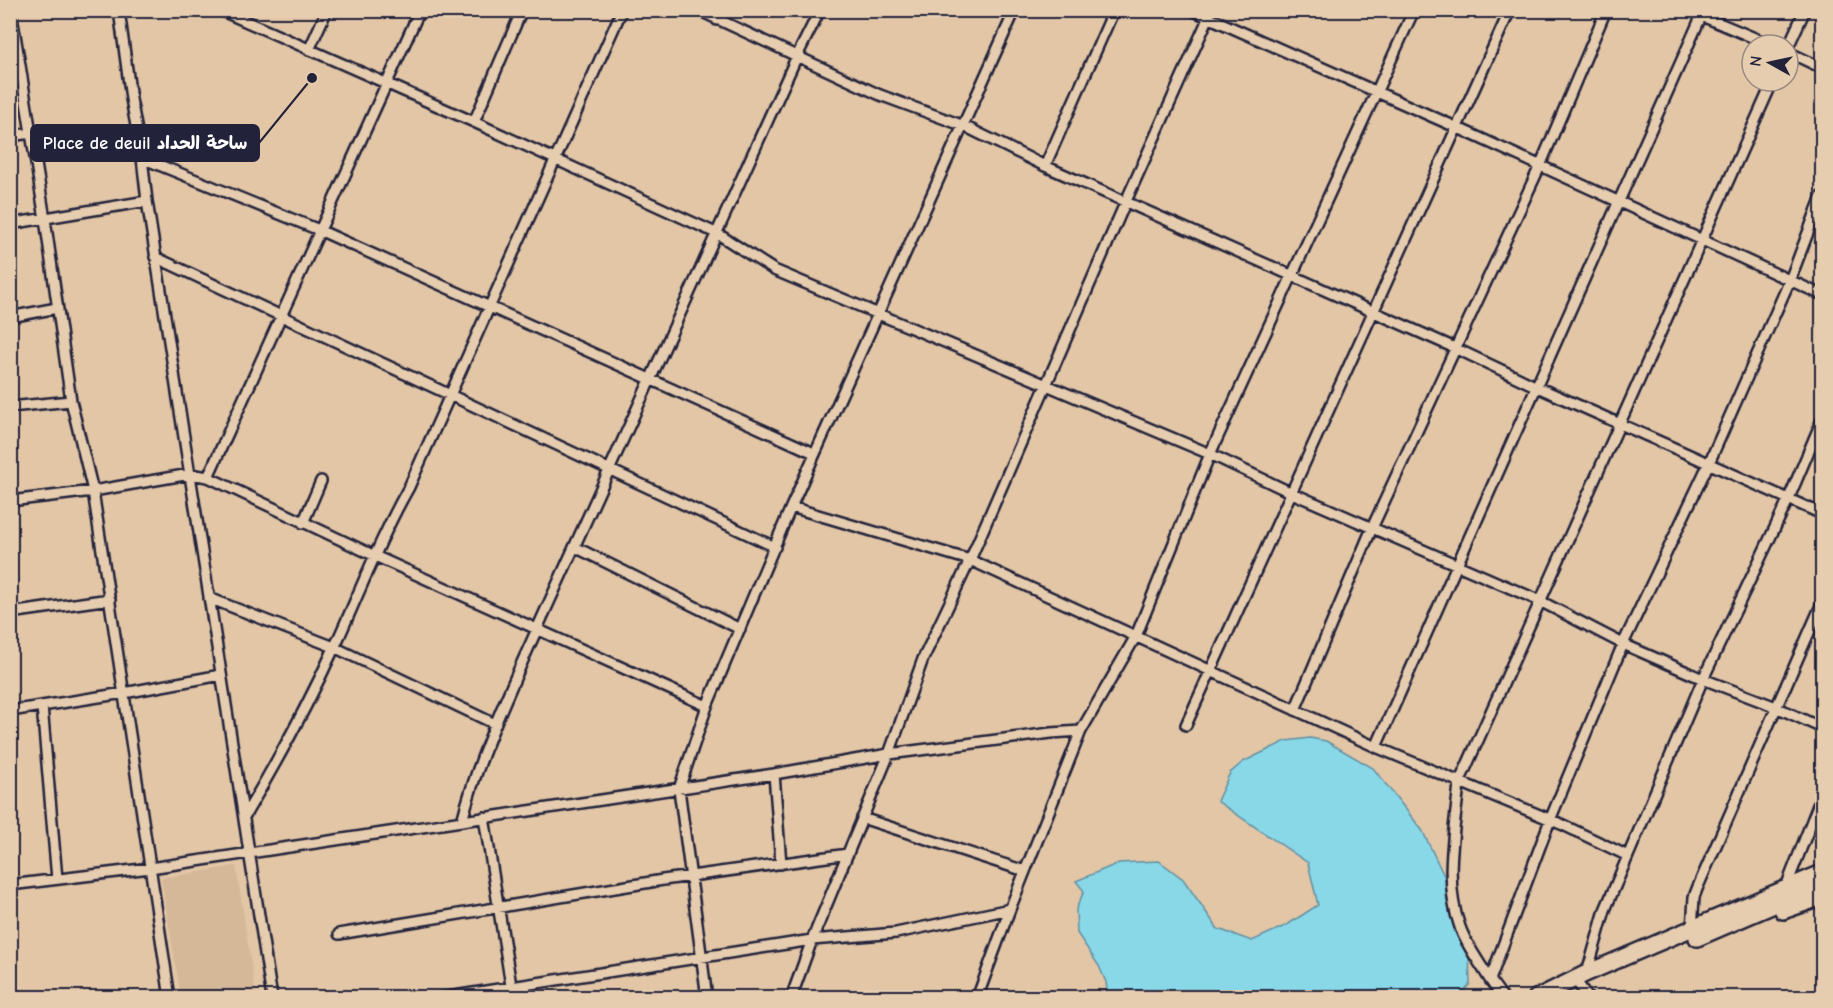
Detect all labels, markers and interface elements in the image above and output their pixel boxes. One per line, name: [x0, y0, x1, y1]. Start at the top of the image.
north arrow: [1740, 33, 1800, 93]
text: N: [1746, 55, 1766, 67]
callout: Place de deuil ساحة الحداد: [31, 125, 259, 161]
text: Place de deuil ساحة الحداد: [43, 133, 247, 154]

